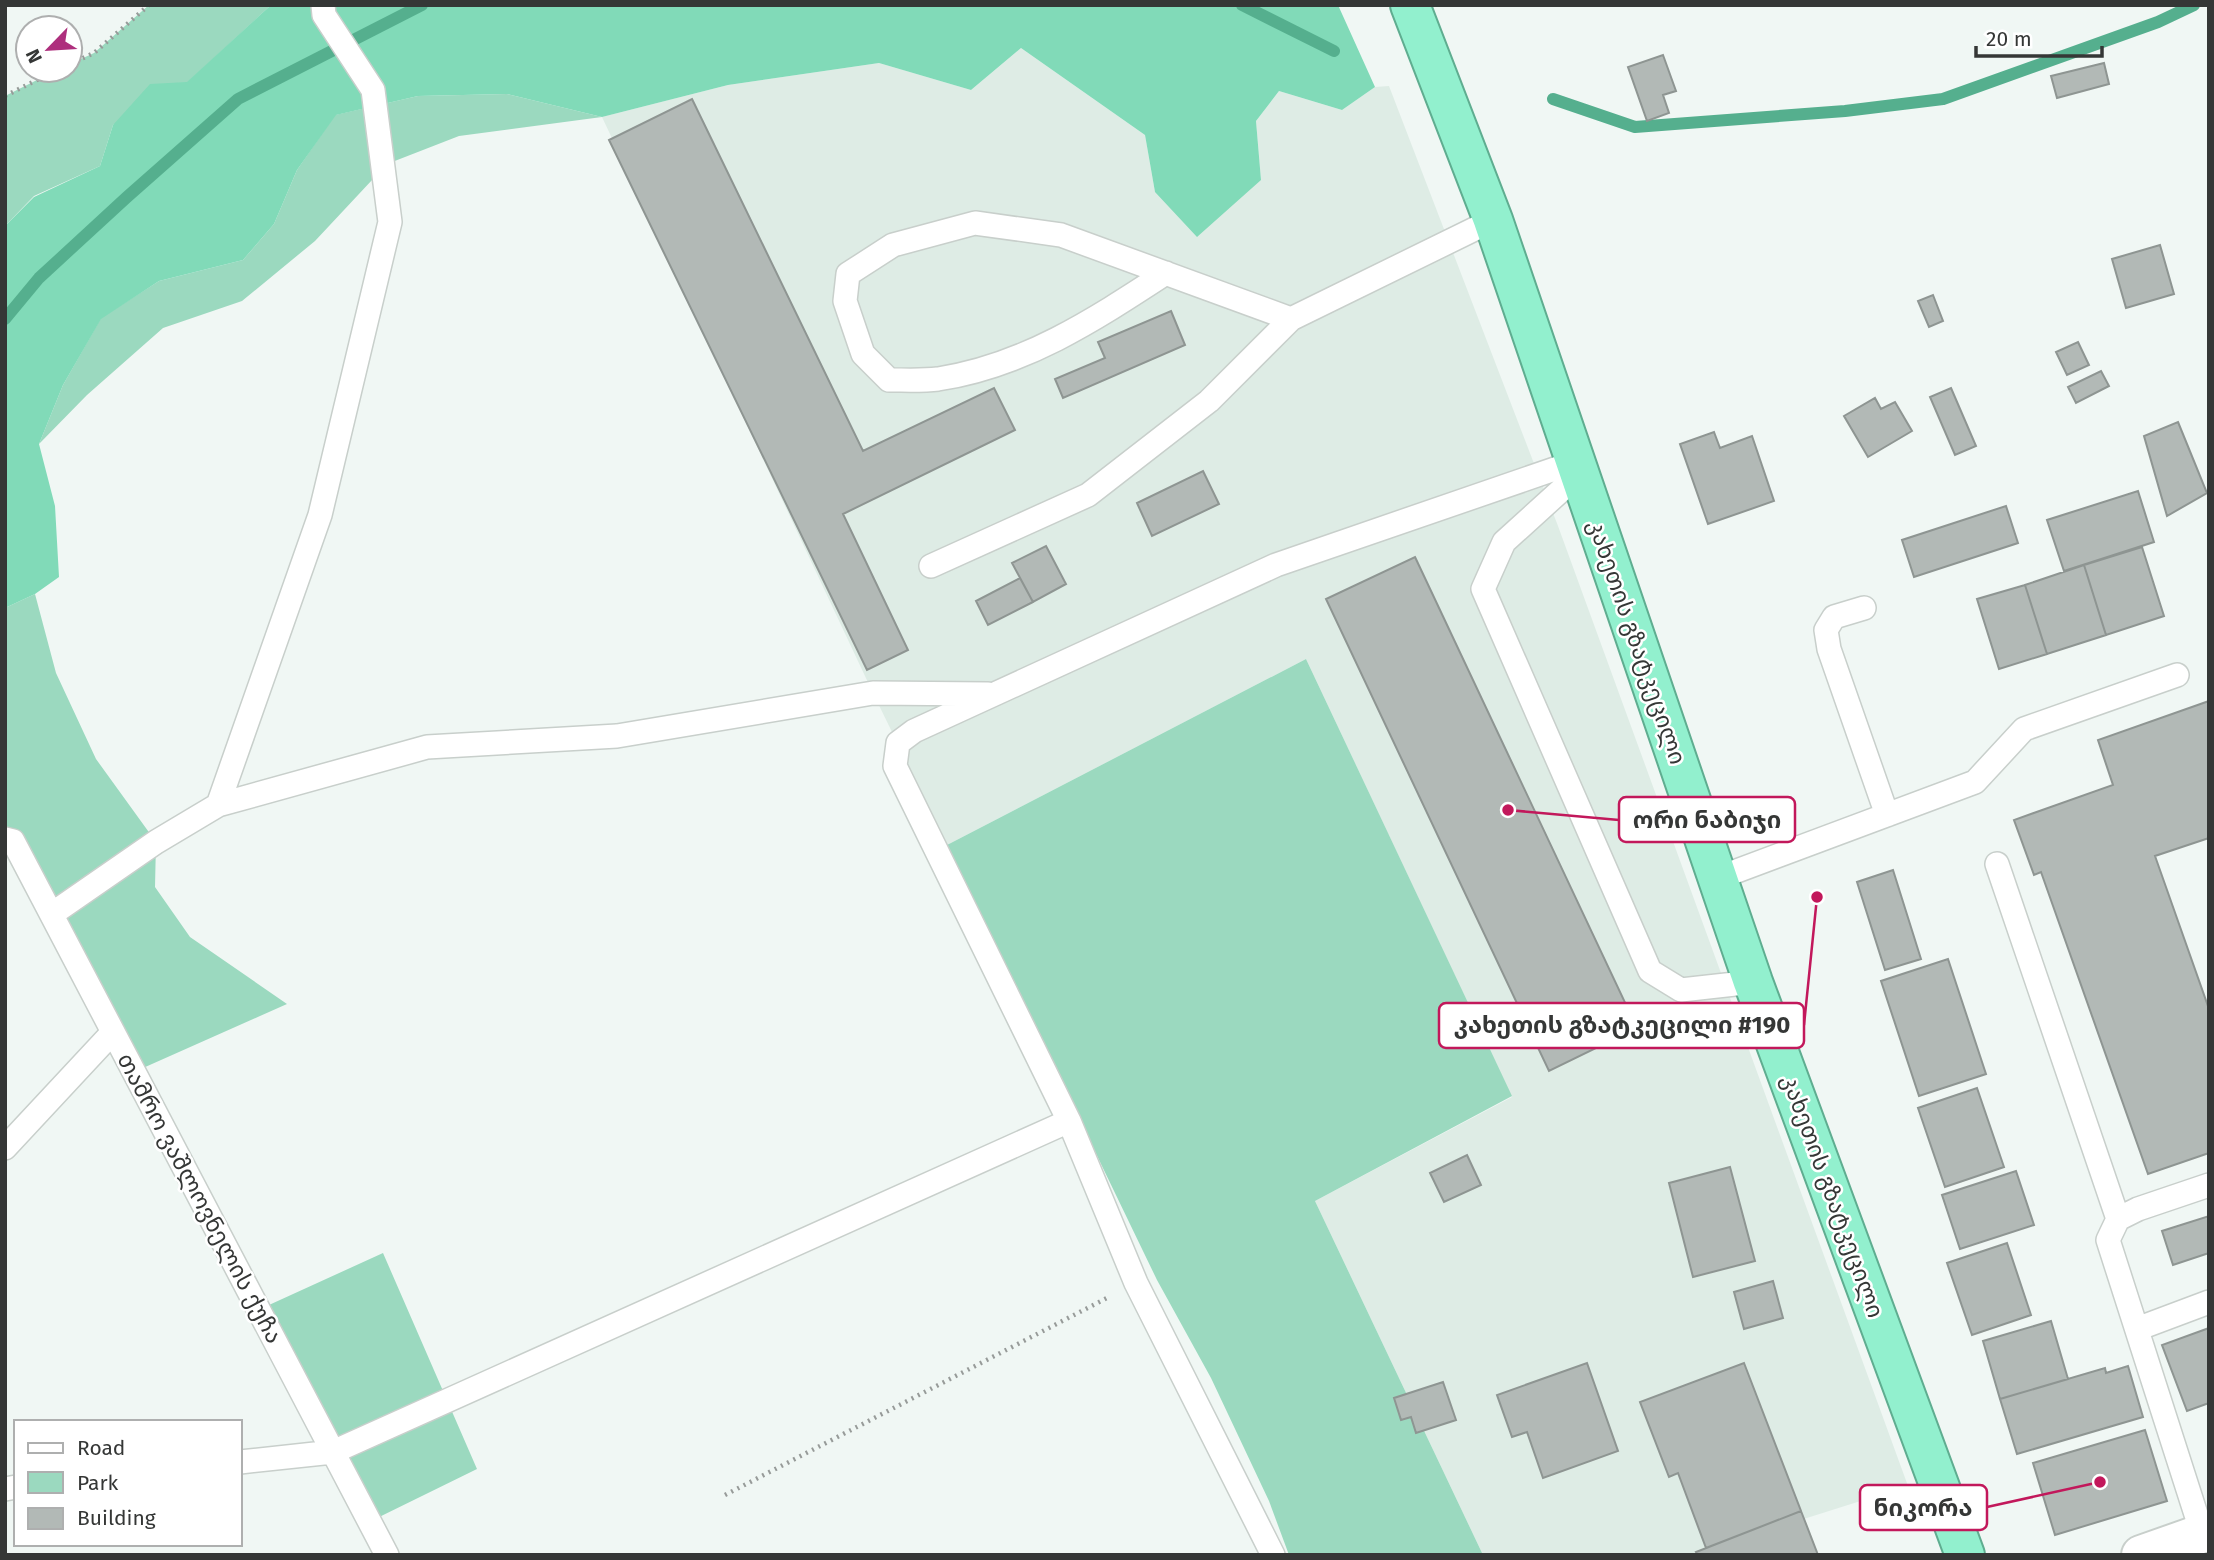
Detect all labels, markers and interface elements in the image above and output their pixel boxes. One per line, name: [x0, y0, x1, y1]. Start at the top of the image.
north arrow: [14, 14, 84, 84]
scale bar: [1976, 14, 2102, 58]
text: 20 m: [1986, 26, 2032, 52]
text: N: [21, 45, 47, 67]
street label: კახეთის გზატკეცილი: [1582, 516, 1692, 768]
callout: ორი ნაბიჯი: [1619, 797, 1795, 842]
text: ორი ნაბიჯი: [1633, 806, 1781, 834]
callout: კახეთის გზატკეცილი #190: [1439, 1003, 1804, 1048]
text: კახეთის გზატკეცილი #190: [1454, 1011, 1790, 1039]
street label: თამრო ვაშლოვნელის ქუჩა: [111, 1048, 289, 1348]
street label: კახეთის გზატკეცილი: [1776, 1071, 1890, 1321]
legend: [14, 1420, 242, 1546]
text: Road: [77, 1435, 125, 1461]
text: Park: [77, 1470, 119, 1496]
callout: ნიკორა: [1860, 1485, 1987, 1530]
text: ნიკორა: [1874, 1494, 1972, 1522]
text: Building: [77, 1505, 156, 1531]

